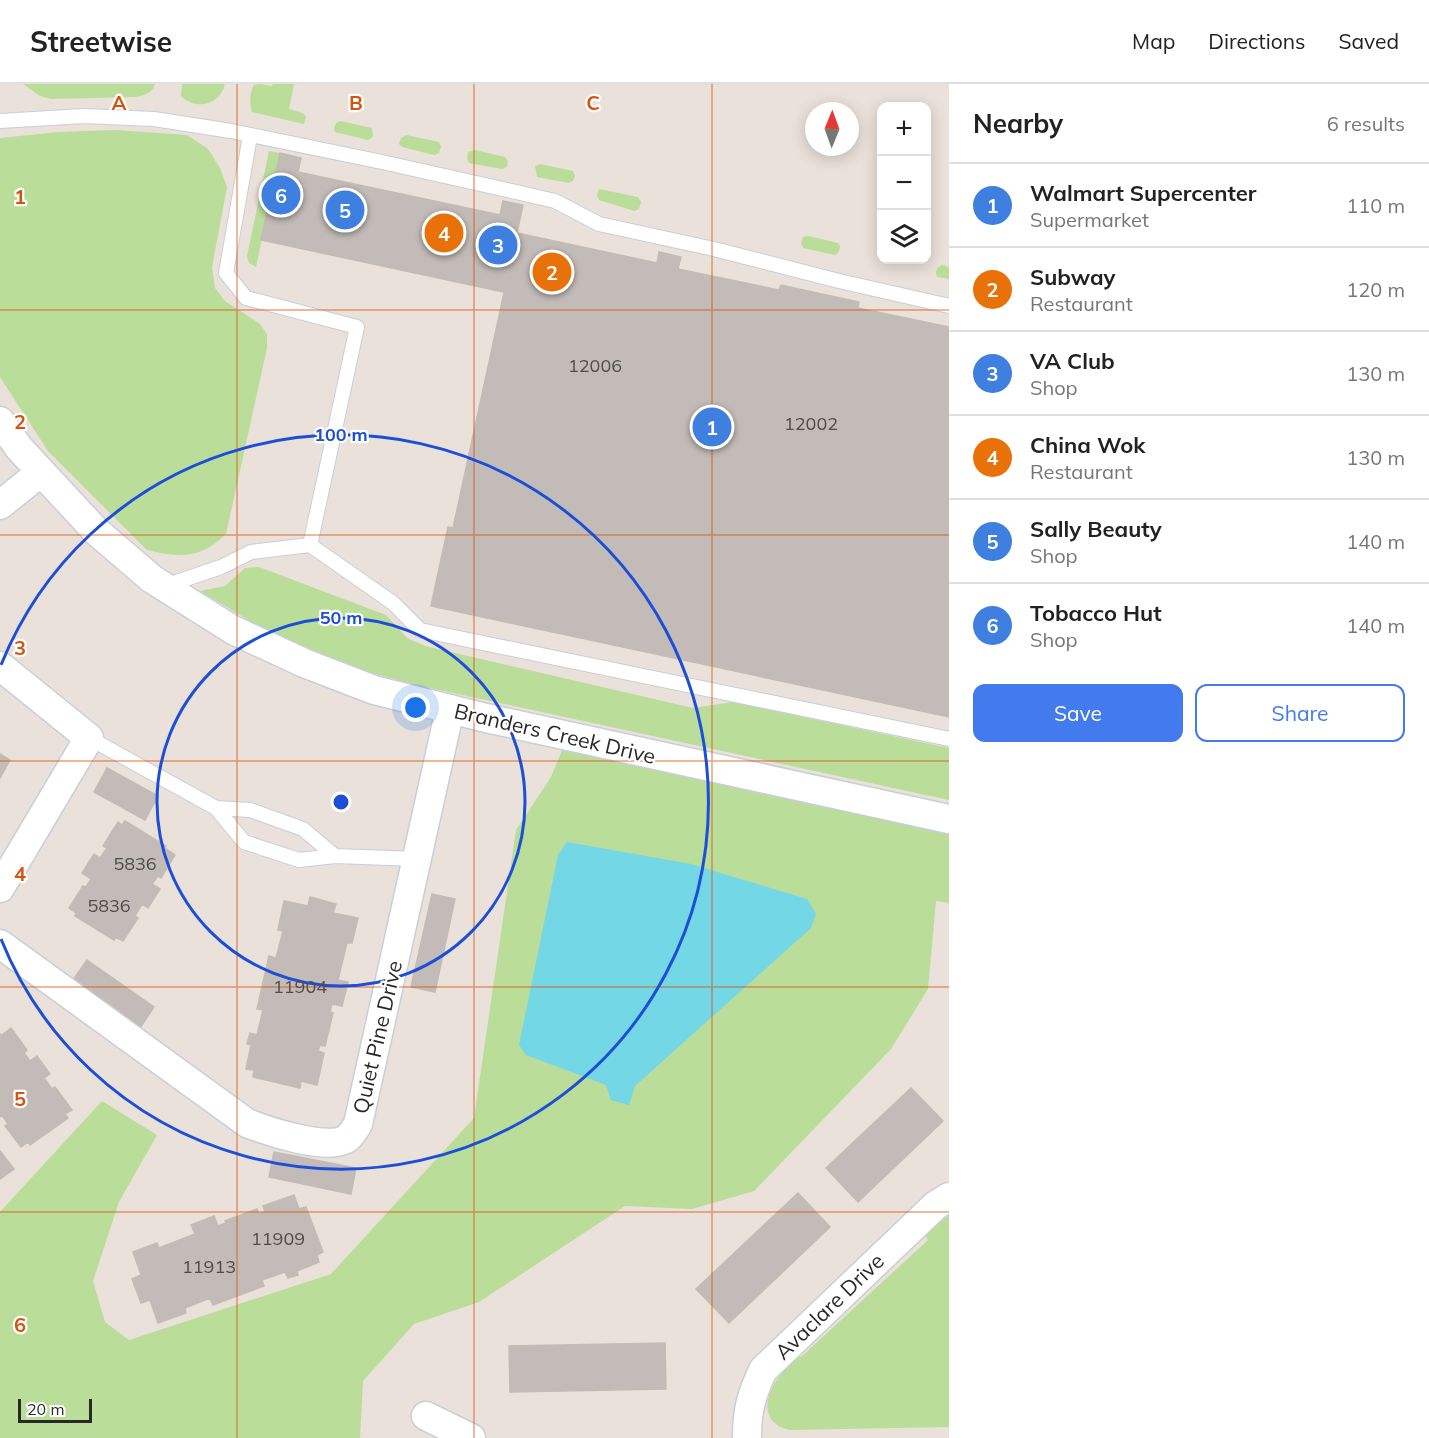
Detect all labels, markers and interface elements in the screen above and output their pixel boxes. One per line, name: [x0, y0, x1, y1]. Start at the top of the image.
text: Streetwise: [30, 24, 172, 59]
text: Map: [1132, 28, 1175, 54]
text: Directions: [1208, 28, 1305, 54]
text: Saved: [1338, 28, 1399, 54]
text: A: [112, 90, 127, 115]
text: B: [349, 90, 363, 115]
text: C: [586, 90, 600, 115]
north arrow: [805, 102, 859, 156]
map controls: [877, 102, 931, 264]
button: +: [877, 102, 931, 156]
text: Nearby: [973, 107, 1063, 140]
text: 6 results: [1327, 111, 1405, 136]
button: −: [877, 156, 931, 210]
pin: 6: [262, 172, 300, 218]
text: Walmart Supercenter: [1030, 179, 1256, 207]
text: 1: [14, 184, 26, 209]
pin: 5: [326, 188, 364, 232]
text: 1: [987, 193, 999, 218]
text: 110 m: [1346, 193, 1405, 218]
text: Supermarket: [1030, 207, 1149, 232]
pin: 4: [424, 210, 464, 256]
button: layers: [877, 210, 931, 264]
pin: 3: [478, 222, 518, 268]
pin: 2: [532, 250, 572, 294]
text: Subway: [1030, 263, 1115, 291]
text: 2: [987, 277, 999, 302]
text: 120 m: [1346, 277, 1405, 302]
text: Restaurant: [1030, 291, 1133, 316]
text: VA Club: [1030, 347, 1115, 375]
house number: 12006: [568, 354, 622, 377]
text: 3: [987, 361, 999, 386]
text: 130 m: [1346, 361, 1405, 386]
text: Shop: [1030, 375, 1078, 400]
pin: 1: [692, 404, 732, 450]
text: 2: [14, 409, 26, 434]
house number: 12002: [784, 412, 838, 435]
text: 100 m: [314, 423, 368, 446]
text: China Wok: [1030, 431, 1145, 459]
text: 4: [987, 445, 999, 470]
text: 130 m: [1346, 445, 1405, 470]
text: Restaurant: [1030, 459, 1133, 484]
text: Sally Beauty: [1030, 515, 1162, 543]
text: 5: [987, 529, 999, 554]
text: 140 m: [1346, 529, 1405, 554]
text: Shop: [1030, 543, 1078, 568]
text: Tobacco Hut: [1030, 599, 1161, 627]
text: 50 m: [320, 606, 362, 629]
text: 6: [987, 613, 999, 638]
text: 140 m: [1346, 613, 1405, 638]
text: Shop: [1030, 627, 1078, 652]
text: 3: [14, 635, 26, 660]
button: Save: [973, 684, 1183, 742]
button: Share: [1195, 684, 1405, 742]
your location: [401, 693, 430, 722]
street label: Branders Creek Drive: [452, 697, 658, 769]
centre of rings: [331, 792, 351, 812]
house number: 5836: [113, 852, 157, 875]
text: 4: [14, 861, 26, 886]
house number: 5836: [87, 894, 131, 917]
street label: Quiet Pine Drive: [347, 958, 407, 1116]
house number: 11904: [273, 975, 327, 998]
text: 5: [14, 1086, 26, 1111]
house number: 11909: [251, 1227, 305, 1250]
street label: Avaclare Drive: [769, 1247, 889, 1365]
house number: 11913: [182, 1255, 236, 1278]
text: 6: [14, 1312, 26, 1337]
scale bar: [18, 1396, 92, 1424]
text: 20 m: [27, 1399, 64, 1419]

